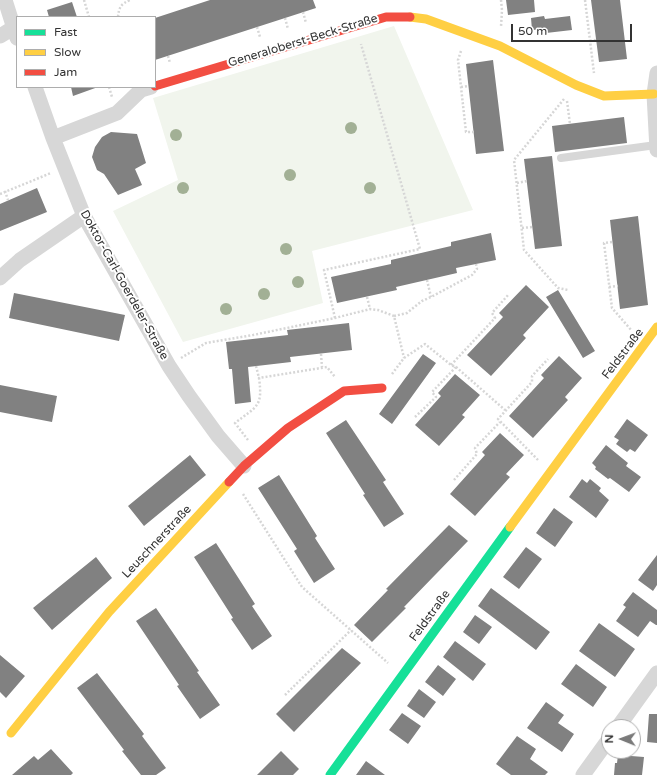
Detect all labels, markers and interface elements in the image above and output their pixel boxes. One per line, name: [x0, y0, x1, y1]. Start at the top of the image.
street label: Generaloberst-Beck-Straße: [227, 11, 379, 71]
legend: [16, 16, 156, 88]
scale bar: [513, 16, 634, 42]
text: 50 m: [518, 24, 547, 38]
text: Fast: [54, 25, 77, 39]
text: Slow: [54, 45, 81, 59]
text: Jam: [54, 65, 77, 79]
street label: Doktor-Carl-Goerdeler-Straße: [77, 208, 171, 362]
street label: Feldstraße: [599, 326, 647, 382]
street label: Leuschnerstraße: [119, 502, 195, 582]
street label: Feldstraße: [407, 588, 453, 644]
north arrow: [601, 719, 641, 759]
text: N: [603, 734, 616, 743]

